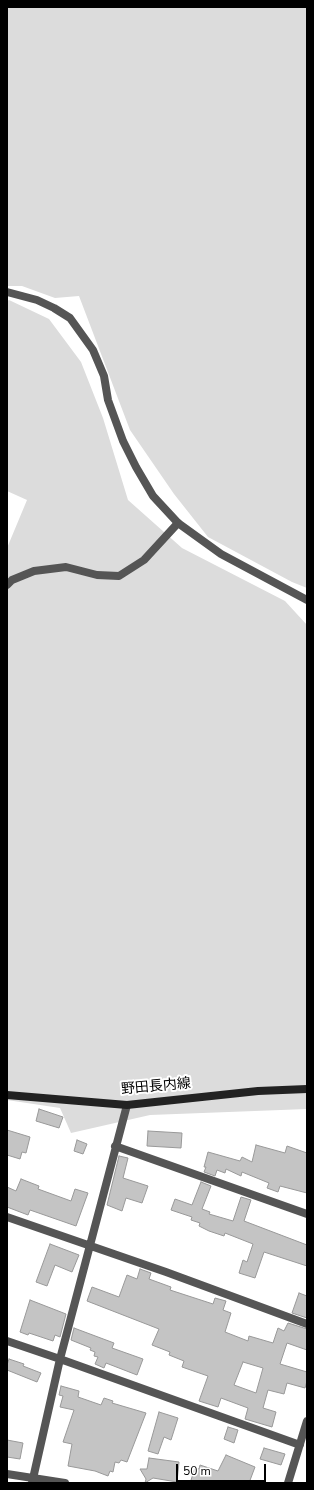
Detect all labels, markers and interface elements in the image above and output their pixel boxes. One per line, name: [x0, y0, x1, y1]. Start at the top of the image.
street label: 野田長内線: [120, 1076, 192, 1098]
scale bar: [178, 1456, 268, 1482]
text: 50 m: [183, 1463, 211, 1479]

